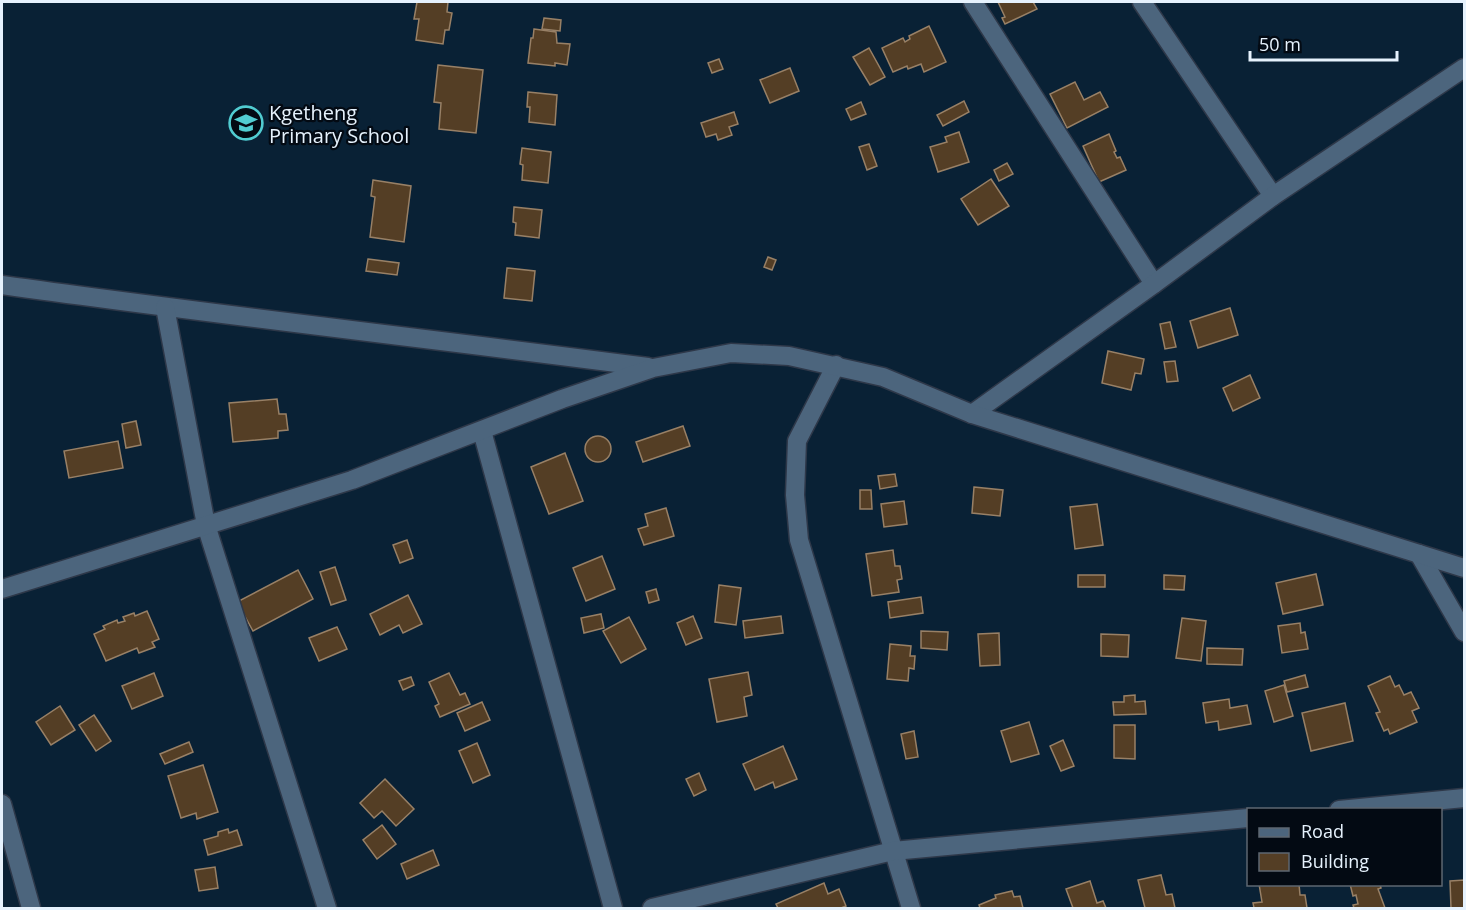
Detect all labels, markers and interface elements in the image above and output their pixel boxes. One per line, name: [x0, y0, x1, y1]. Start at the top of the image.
scale bar: [1250, 24, 1397, 62]
text: 50 m: [1259, 32, 1301, 56]
place label: Kgetheng Primary School: [269, 99, 409, 149]
school or university icon: Kgetheng Primary School: [228, 105, 264, 141]
legend: [1247, 808, 1442, 886]
text: Road: [1301, 819, 1344, 843]
text: Building: [1301, 849, 1369, 873]

